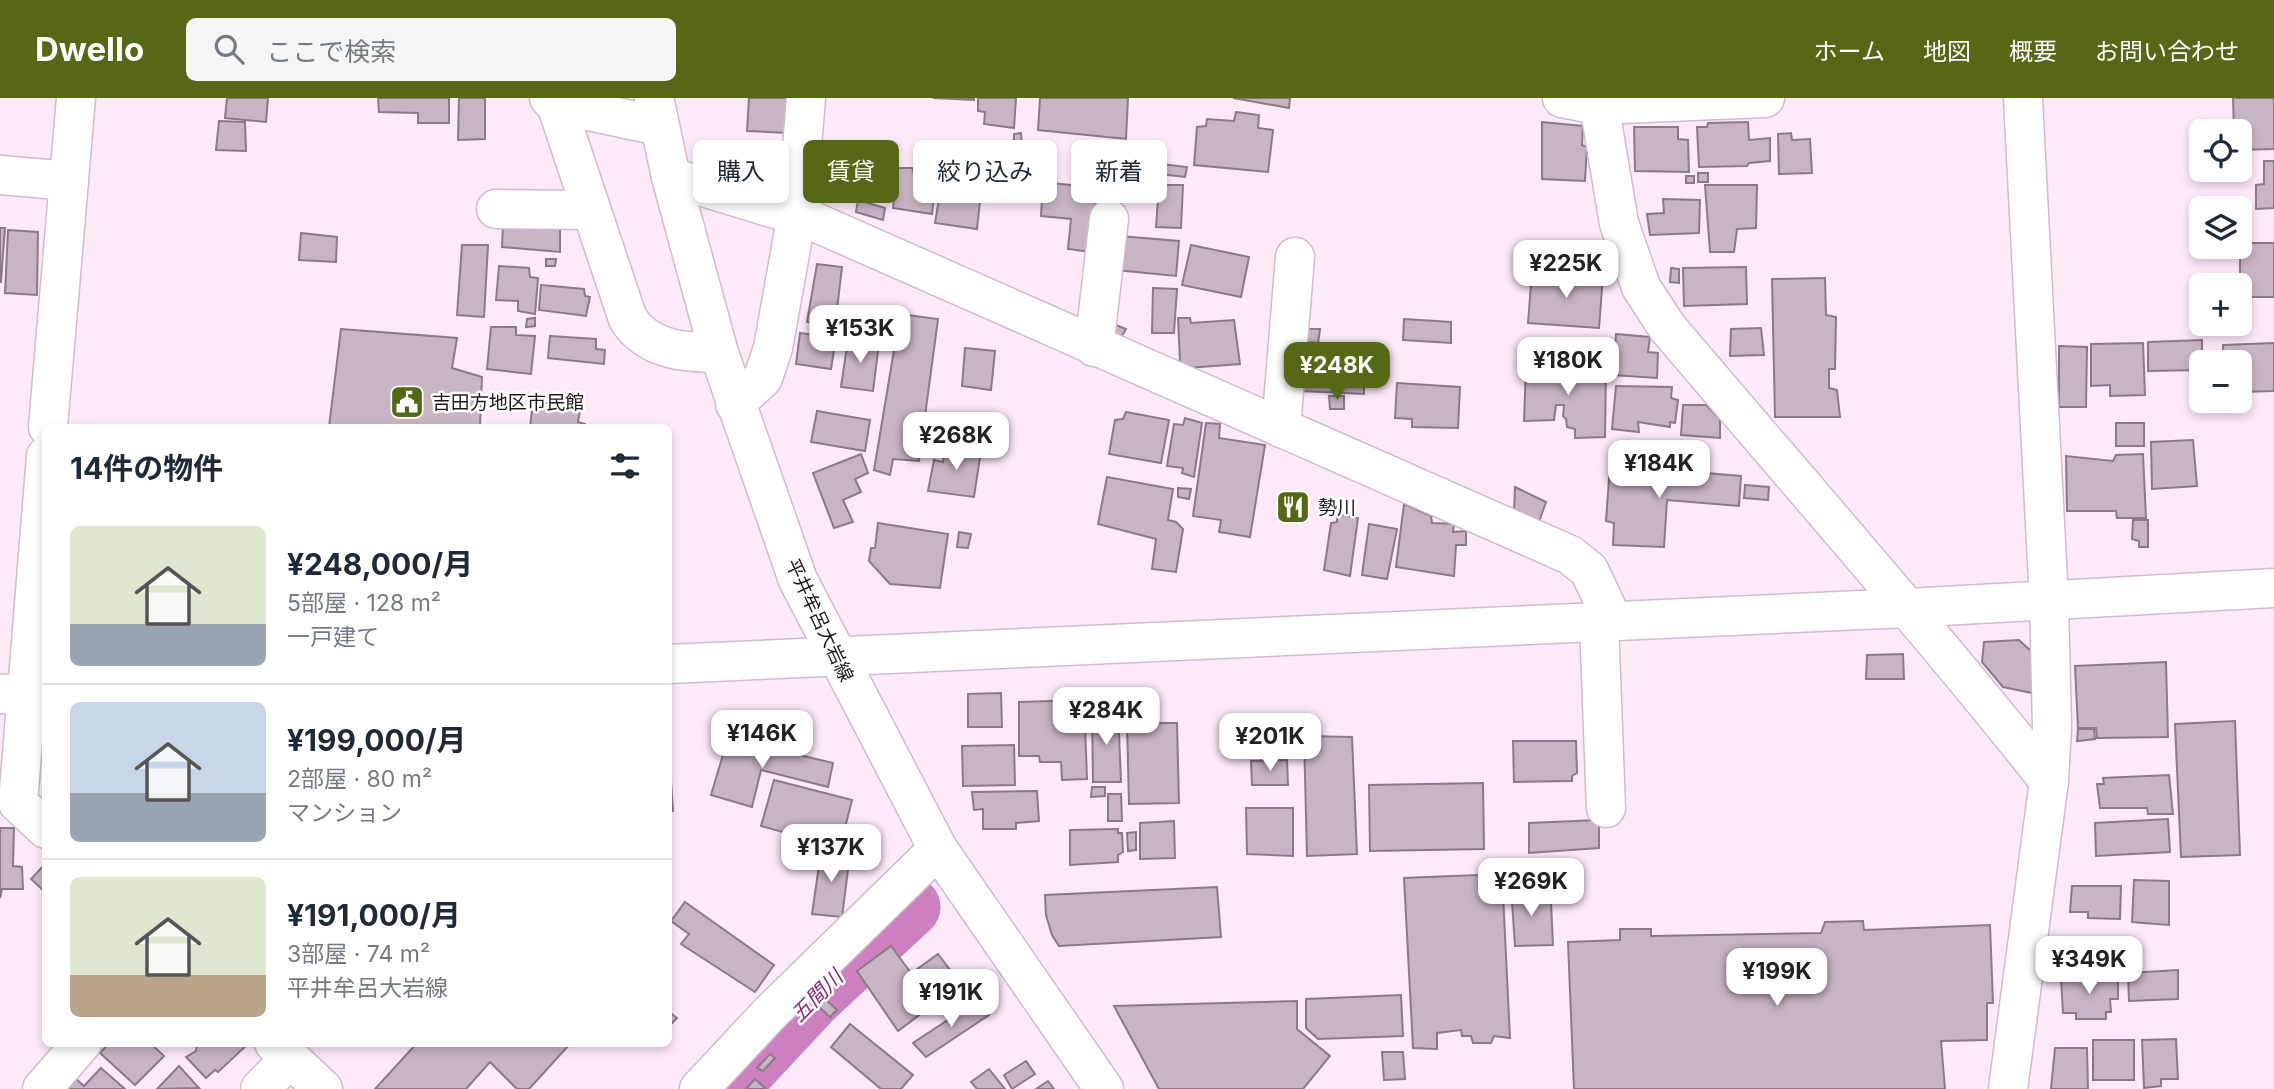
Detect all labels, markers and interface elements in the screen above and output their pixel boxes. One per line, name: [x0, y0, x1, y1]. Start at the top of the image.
search box: [186, 18, 676, 81]
text: Dwello: [35, 29, 144, 69]
icon: search: [210, 30, 248, 68]
text: ここで検索: [266, 36, 396, 67]
text: ホーム: [1814, 37, 1885, 66]
text: 地図: [1923, 37, 1971, 66]
text: 概要: [2009, 37, 2057, 66]
text: お問い合わせ: [2095, 37, 2239, 66]
map controls: [2189, 119, 2252, 413]
button: locate: [2189, 119, 2252, 182]
chip: 購入: [693, 140, 789, 203]
chip: 賃貸: [803, 140, 899, 203]
chip: 絞り込み: [913, 140, 1057, 203]
chip: 新着: [1071, 140, 1167, 203]
button: layers: [2189, 196, 2252, 259]
pin: ¥225K: [1517, 240, 1615, 300]
text: ¥225K: [1529, 249, 1603, 277]
button: +: [2189, 273, 2252, 336]
pin: ¥153K: [811, 306, 909, 365]
text: ¥153K: [825, 314, 895, 342]
pin: ¥180K: [1519, 338, 1617, 397]
pin: ¥248K: [1288, 342, 1386, 402]
text: ¥180K: [1533, 346, 1603, 374]
button: −: [2189, 350, 2252, 413]
text: ¥248K: [1300, 351, 1374, 379]
public building icon: 吉田方地区市民館: [388, 383, 426, 421]
place label: 吉田方地区市民館: [432, 391, 584, 414]
pin: ¥268K: [907, 412, 1005, 472]
text: ¥268K: [919, 421, 993, 449]
pin: ¥184K: [1610, 440, 1708, 500]
icon: filters: [606, 447, 644, 485]
text: ¥184K: [1624, 449, 1694, 477]
text: 14件の物件: [70, 450, 223, 486]
restaurant icon: 勢川: [1274, 488, 1312, 526]
place label: 勢川: [1318, 496, 1356, 519]
text: ¥248,000/月: [287, 546, 473, 582]
icon: home: [126, 554, 210, 638]
street label: 平井牟呂大岩線: [781, 555, 858, 685]
text: 5部屋 · 128 m²: [287, 589, 441, 617]
text: 一戸建て: [287, 623, 379, 651]
pin: ¥284K: [1057, 688, 1155, 747]
text: ¥284K: [1069, 696, 1143, 724]
pin: ¥146K: [713, 710, 811, 770]
pin: ¥201K: [1221, 714, 1319, 773]
text: ¥146K: [727, 719, 797, 747]
text: ¥199,000/月: [287, 722, 467, 758]
text: ¥201K: [1235, 722, 1305, 750]
icon: home: [126, 730, 210, 814]
text: 2部屋 · 80 m²: [287, 765, 432, 793]
text: マンション: [287, 799, 402, 827]
pin: ¥137K: [782, 824, 880, 884]
text: ¥137K: [797, 833, 865, 861]
pin: ¥269K: [1482, 858, 1580, 918]
text: ¥269K: [1494, 867, 1568, 895]
text: ¥191,000/月: [287, 897, 461, 933]
icon: home: [126, 905, 210, 989]
pin: ¥349K: [2040, 936, 2138, 996]
text: 3部屋 · 74 m²: [287, 940, 430, 968]
text: ¥349K: [2052, 945, 2127, 973]
pin: ¥199K: [1728, 948, 1826, 1008]
text: ¥199K: [1742, 957, 1812, 985]
water label: 五間川: [786, 963, 849, 1027]
pin: ¥191K: [902, 970, 1000, 1029]
text: 平井牟呂大岩線: [287, 974, 448, 1002]
text: ¥191K: [919, 978, 983, 1006]

